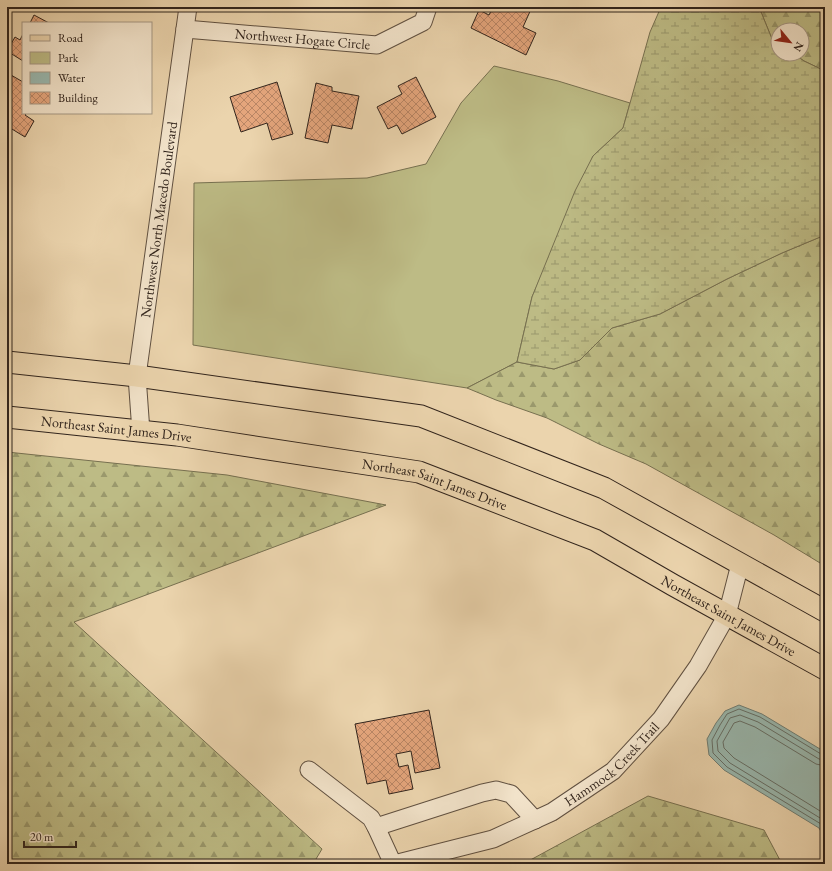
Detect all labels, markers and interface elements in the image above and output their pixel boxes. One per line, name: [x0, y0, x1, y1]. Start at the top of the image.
legend: [22, 22, 152, 114]
north arrow: [770, 22, 810, 62]
street label: Northwest Hogate Circle: [234, 24, 372, 53]
text: Road: [58, 30, 84, 46]
text: N: [790, 40, 807, 54]
text: Park: [58, 50, 79, 66]
text: Water: [58, 70, 85, 86]
text: Building: [58, 90, 99, 106]
street label: Northwest North Macedo Boulevard: [136, 120, 181, 319]
street label: Northeast Saint James Drive: [40, 412, 193, 446]
street label: Northeast Saint James Drive: [361, 454, 510, 514]
street label: Northeast Saint James Drive: [658, 571, 800, 660]
street label: Hammock Creek Trail: [561, 718, 663, 810]
scale bar: [24, 823, 76, 849]
text: 20 m: [30, 829, 54, 845]

